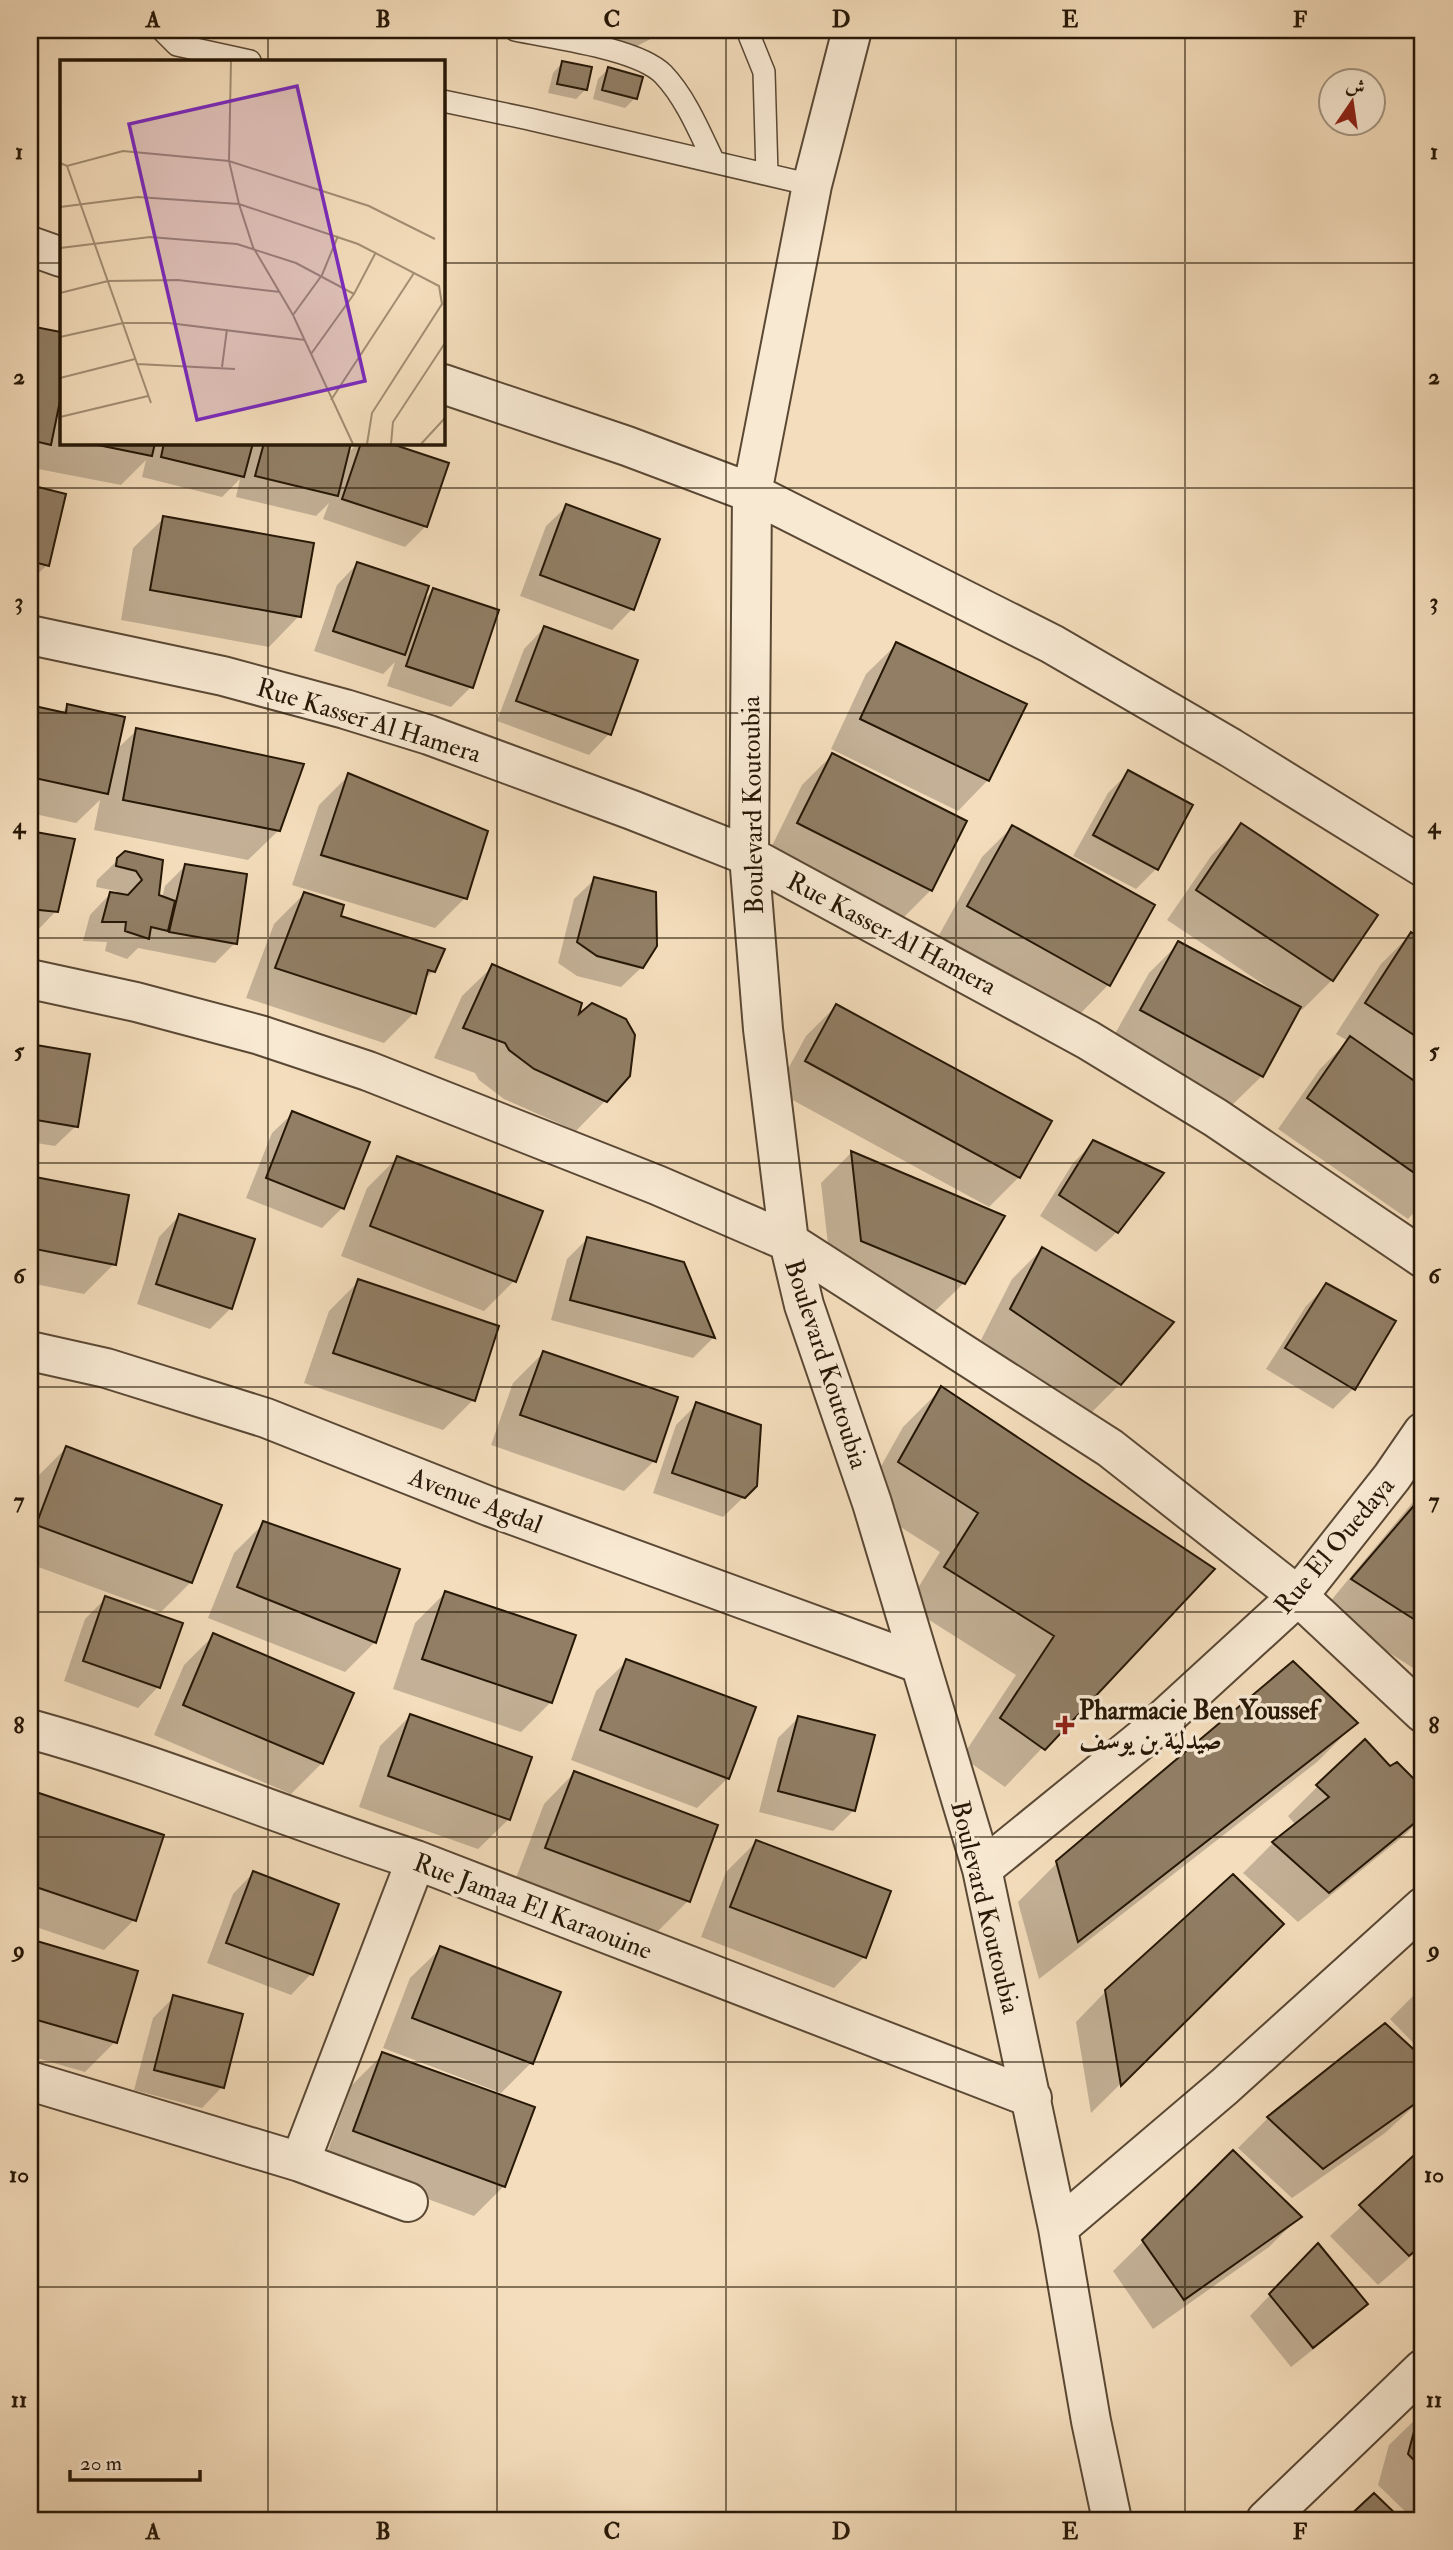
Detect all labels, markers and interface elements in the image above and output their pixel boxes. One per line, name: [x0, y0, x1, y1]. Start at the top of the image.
text: A: [145, 5, 161, 34]
text: B: [375, 5, 391, 34]
text: C: [604, 5, 620, 34]
text: D: [832, 5, 850, 34]
text: E: [1062, 5, 1079, 34]
text: F: [1293, 5, 1308, 34]
inset map: [60, 60, 444, 444]
north arrow: [1316, 66, 1386, 136]
text: ش: [1344, 73, 1367, 100]
text: 1: [15, 137, 23, 166]
text: 1: [1430, 137, 1438, 166]
text: 2: [13, 362, 25, 391]
text: 2: [1428, 362, 1440, 391]
text: 3: [15, 587, 23, 616]
text: 3: [1430, 587, 1438, 616]
street label: Rue Kasser Al Hamera: [253, 672, 485, 770]
street label: Boulevard Koutoubia: [735, 695, 771, 914]
text: 4: [12, 811, 27, 840]
text: 4: [1427, 811, 1442, 840]
street label: Rue Kasser Al Hamera: [781, 865, 1002, 1003]
text: 5: [14, 1036, 25, 1065]
text: 5: [1429, 1036, 1440, 1065]
street label: Boulevard Koutoubia: [777, 1256, 875, 1473]
text: 6: [13, 1261, 27, 1290]
text: 6: [1428, 1261, 1442, 1290]
street label: Avenue Agdal: [404, 1461, 547, 1541]
street label: Rue El Ouedaya: [1268, 1470, 1402, 1621]
text: 7: [14, 1486, 25, 1515]
text: 7: [1429, 1486, 1440, 1515]
place label: Pharmacie Ben Youssef صيدلية بن يوسف: [1079, 1695, 1322, 1757]
text: 8: [14, 1711, 25, 1740]
text: 8: [1429, 1711, 1440, 1740]
marker: Pharmacie Ben Youssef صيدلية بن يوسف: [1057, 1717, 1073, 1733]
street label: Boulevard Koutoubia: [943, 1798, 1027, 2017]
street label: Rue Jamaa El Karaouine: [409, 1847, 657, 1967]
text: 9: [11, 1935, 25, 1964]
text: 9: [1426, 1935, 1440, 1964]
text: 10: [9, 2160, 29, 2189]
text: 10: [1424, 2160, 1444, 2189]
text: 11: [11, 2385, 27, 2414]
text: 11: [1426, 2385, 1442, 2414]
scale bar: [70, 2438, 200, 2482]
text: 20 m: [80, 2450, 122, 2477]
text: A: [145, 2517, 161, 2546]
text: B: [375, 2517, 391, 2546]
text: C: [604, 2517, 620, 2546]
text: D: [832, 2517, 850, 2546]
text: E: [1062, 2517, 1079, 2546]
text: F: [1293, 2517, 1308, 2546]

